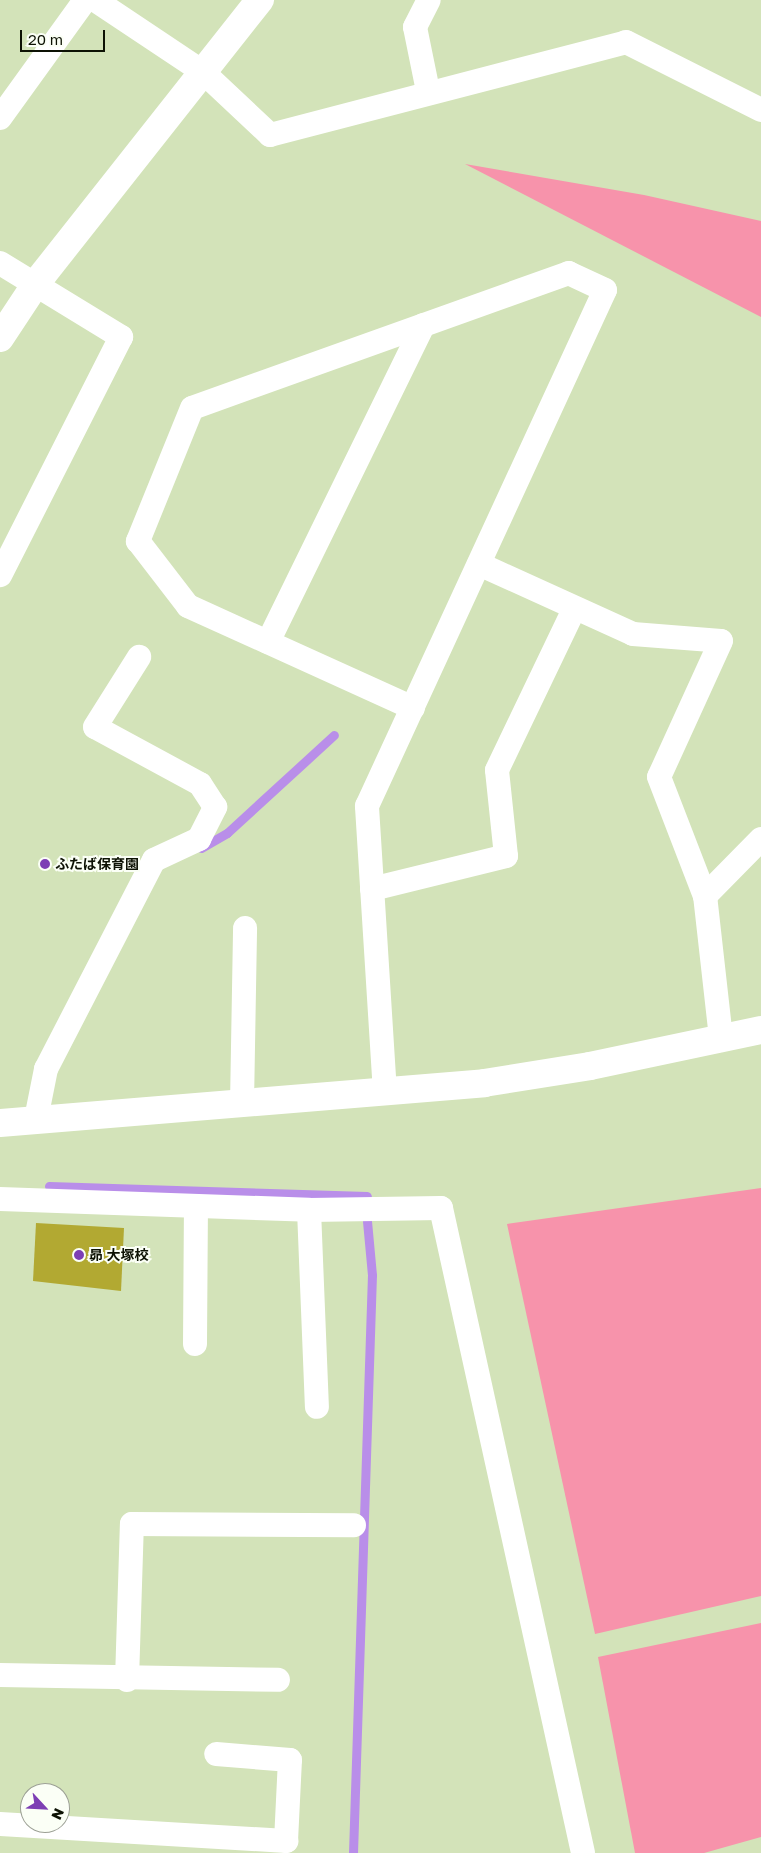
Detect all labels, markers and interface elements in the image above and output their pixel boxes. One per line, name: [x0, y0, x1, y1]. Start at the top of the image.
scale bar: [22, 20, 108, 52]
text: 20 m: [28, 30, 63, 48]
place label: ふたば保育園: [55, 856, 139, 872]
marker: ふたば保育園: [39, 858, 51, 870]
place label: 昴 大塚校: [89, 1247, 148, 1263]
marker: 昴 大塚校: [73, 1249, 85, 1261]
north arrow: [20, 1783, 70, 1833]
text: N: [48, 1806, 68, 1823]

